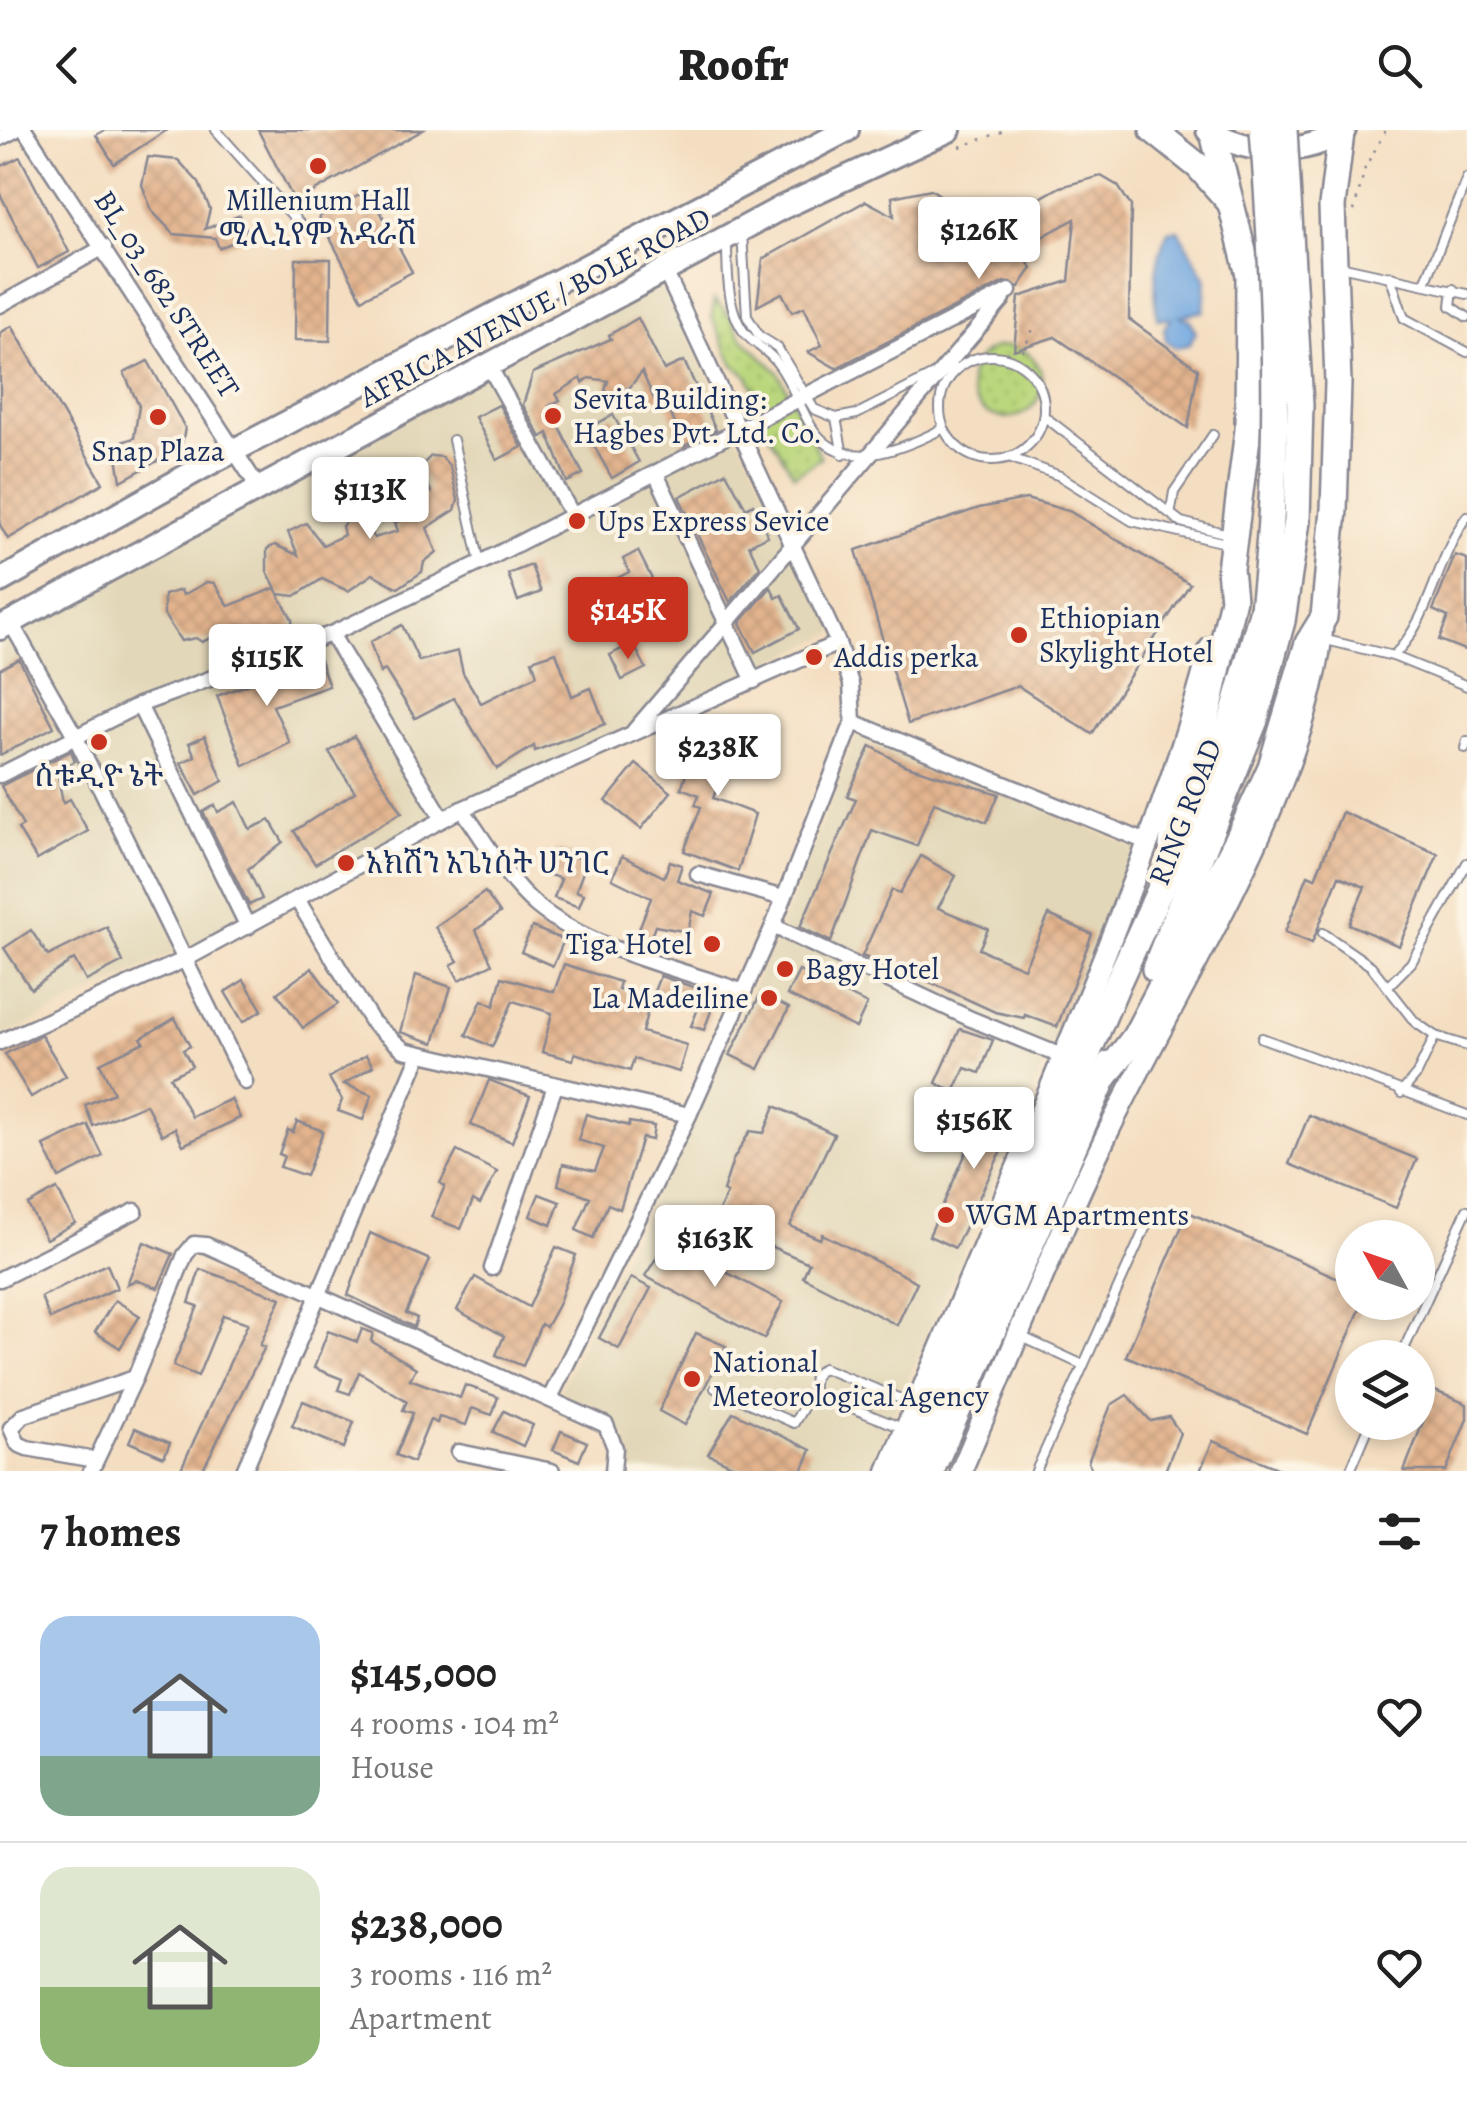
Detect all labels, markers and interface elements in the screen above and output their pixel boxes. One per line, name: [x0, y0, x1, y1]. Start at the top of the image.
text: Roofr: [678, 34, 789, 96]
icon: back: [40, 38, 95, 93]
icon: search: [1372, 38, 1427, 93]
marker: Millenium Hall ሚሊኒየም አዳራሽ: [307, 155, 329, 177]
place label: Millenium Hall ሚሊኒየም አዳራሽ: [219, 180, 417, 254]
street label: BL_03_682 STREET: [85, 182, 249, 406]
street label: AFRICA AVENUE / BOLE ROAD: [352, 197, 717, 417]
pin: $126K: [909, 197, 1049, 282]
text: $126K: [940, 207, 1018, 251]
place label: Sevita Building: Hagbes Pvt. Ltd. Co.: [573, 379, 822, 453]
marker: Sevita Building: Hagbes Pvt. Ltd. Co.: [542, 405, 564, 427]
marker: Snap Plaza: [147, 406, 169, 428]
place label: Snap Plaza: [91, 431, 225, 471]
pin: $113K: [300, 457, 440, 542]
text: $113K: [334, 467, 406, 511]
place label: Ups Express Sevice: [597, 501, 829, 541]
marker: Ups Express Sevice: [566, 510, 588, 532]
pin: $145K: [558, 577, 698, 662]
text: $145K: [590, 587, 666, 631]
place label: Ethiopian Skylight Hotel: [1039, 598, 1213, 672]
pin: $115K: [197, 624, 337, 709]
marker: Ethiopian Skylight Hotel: [1008, 624, 1030, 646]
text: $115K: [231, 634, 303, 678]
place label: Addis perka: [833, 637, 979, 677]
marker: Addis perka: [803, 646, 825, 668]
pin: $238K: [648, 714, 788, 799]
text: $238K: [678, 724, 758, 768]
marker: ስቱዲዮ ኔት: [88, 731, 110, 753]
street label: RING ROAD: [1139, 733, 1231, 891]
place label: ስቱዲዮ ኔት: [35, 756, 164, 796]
place label: አክሽን አጌነስት ሀንገር: [366, 843, 609, 883]
marker: አክሽን አጌነስት ሀንገር: [335, 852, 357, 874]
place label: Tiga Hotel: [566, 924, 692, 964]
marker: Tiga Hotel: [701, 933, 723, 955]
place label: Bagy Hotel: [805, 949, 939, 989]
marker: Bagy Hotel: [774, 958, 796, 980]
place label: La Madeiline: [591, 978, 749, 1018]
marker: La Madeiline: [758, 987, 780, 1009]
pin: $156K: [904, 1087, 1044, 1172]
text: $156K: [936, 1097, 1012, 1141]
place label: WGM Apartments: [965, 1195, 1189, 1235]
marker: WGM Apartments: [935, 1204, 957, 1226]
pin: $163K: [645, 1205, 785, 1290]
text: $163K: [677, 1215, 753, 1259]
north arrow: [1335, 1220, 1435, 1320]
map controls: [1335, 1220, 1435, 1440]
button: layers: [1335, 1340, 1435, 1440]
place label: National Meteorological Agency: [712, 1342, 989, 1416]
marker: National Meteorological Agency: [681, 1368, 703, 1390]
text: 7 homes: [40, 1503, 181, 1560]
icon: filters: [1372, 1504, 1427, 1559]
text: $145,000: [350, 1644, 497, 1701]
icon: home: [120, 1656, 240, 1776]
icon: heart: [1372, 1689, 1427, 1744]
text: 4 rooms · 104 m²: [350, 1701, 559, 1745]
text: House: [350, 1745, 434, 1789]
text: $238,000: [350, 1895, 503, 1952]
icon: home: [120, 1907, 240, 2027]
icon: heart: [1372, 1940, 1427, 1995]
text: 3 rooms · 116 m²: [350, 1952, 552, 1996]
text: Apartment: [350, 1996, 492, 2040]

